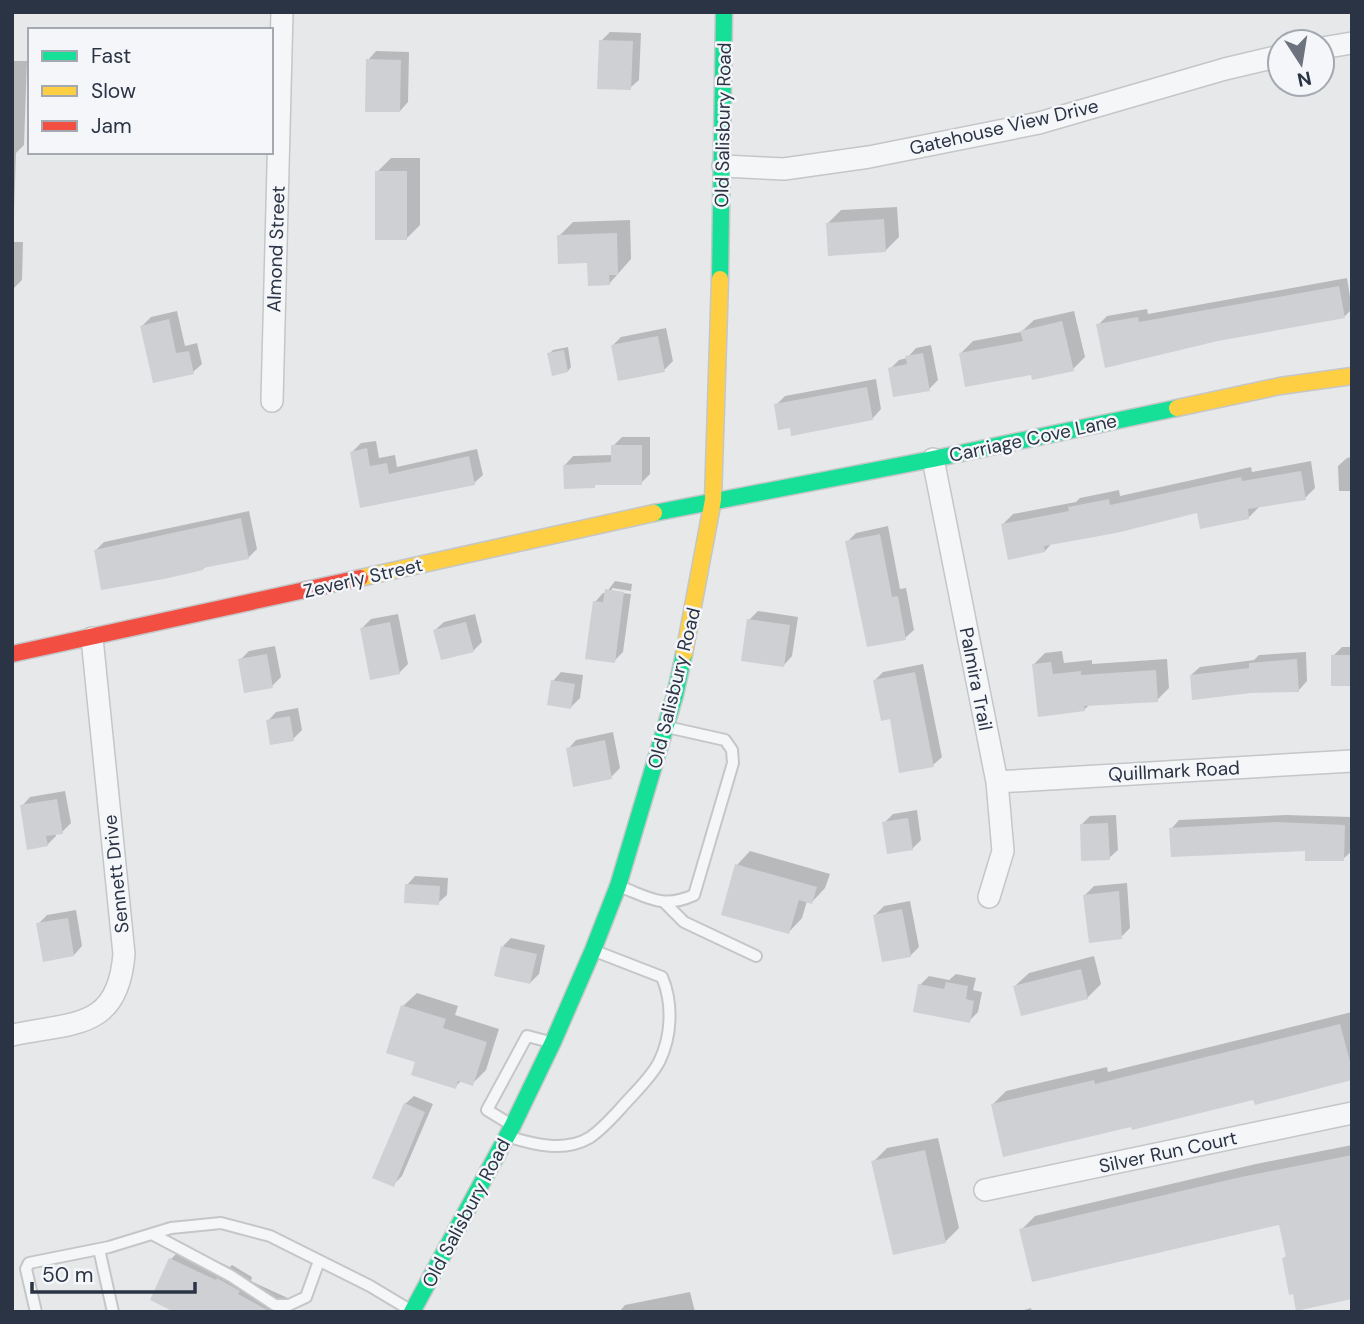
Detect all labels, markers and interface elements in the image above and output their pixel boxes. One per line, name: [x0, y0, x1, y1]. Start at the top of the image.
legend: [28, 28, 273, 154]
north arrow: [1266, 28, 1336, 98]
text: Fast: [91, 42, 131, 70]
street label: Old Salisbury Road: [709, 42, 737, 208]
text: N: [1295, 65, 1314, 93]
text: Slow: [91, 77, 136, 105]
street label: Gatehouse View Drive: [907, 93, 1101, 161]
text: Jam: [91, 112, 132, 140]
street label: Almond Street: [261, 185, 291, 313]
street label: Carriage Cove Lane: [947, 408, 1119, 468]
street label: Zeverly Street: [301, 552, 425, 604]
street label: Old Salisbury Road: [642, 605, 706, 771]
street label: Palmira Trail: [954, 625, 998, 733]
street label: Quillmark Road: [1108, 755, 1240, 787]
street label: Sennett Drive: [97, 813, 135, 935]
street label: Silver Run Court: [1097, 1125, 1239, 1179]
street label: Old Salisbury Road: [416, 1134, 516, 1292]
scale bar: [32, 1250, 194, 1294]
text: 50 m: [42, 1261, 93, 1289]

